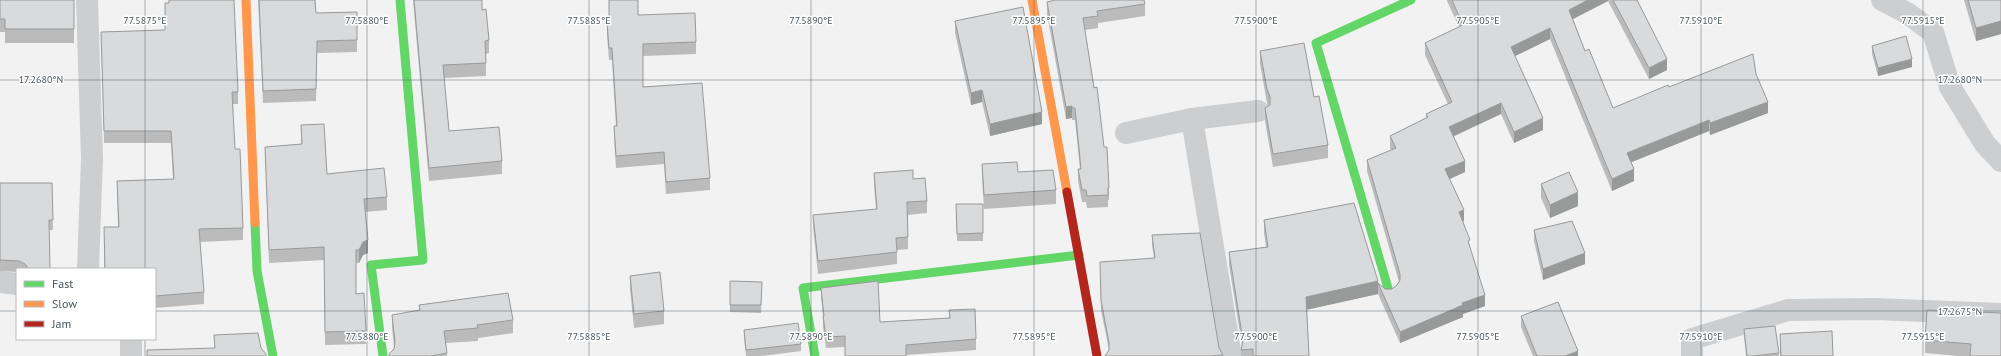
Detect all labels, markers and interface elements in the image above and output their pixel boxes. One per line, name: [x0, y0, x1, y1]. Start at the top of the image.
text: 77.5875°E: [123, 14, 167, 27]
text: 77.5880°E: [345, 14, 389, 27]
text: 77.5885°E: [567, 14, 611, 27]
text: 77.5890°E: [789, 14, 833, 27]
text: 77.5895°E: [1012, 14, 1056, 27]
text: 77.5900°E: [1234, 14, 1278, 27]
text: 77.5905°E: [1456, 14, 1500, 27]
text: 77.5910°E: [1679, 14, 1723, 27]
text: 77.5915°E: [1901, 14, 1945, 27]
text: 17.2680°N: [19, 73, 63, 86]
text: 17.2680°N: [1938, 73, 1982, 86]
legend: [16, 268, 156, 340]
text: Fast: [52, 276, 73, 291]
text: Slow: [52, 296, 77, 311]
text: 17.2675°N: [1938, 305, 1982, 318]
text: Jam: [51, 316, 71, 331]
text: 77.5880°E: [345, 330, 389, 343]
text: 77.5885°E: [567, 330, 611, 343]
text: 77.5890°E: [789, 330, 833, 343]
text: 77.5895°E: [1012, 330, 1056, 343]
text: 77.5900°E: [1234, 330, 1278, 343]
text: 77.5905°E: [1456, 330, 1500, 343]
text: 77.5910°E: [1679, 330, 1723, 343]
text: 77.5915°E: [1901, 330, 1945, 343]

